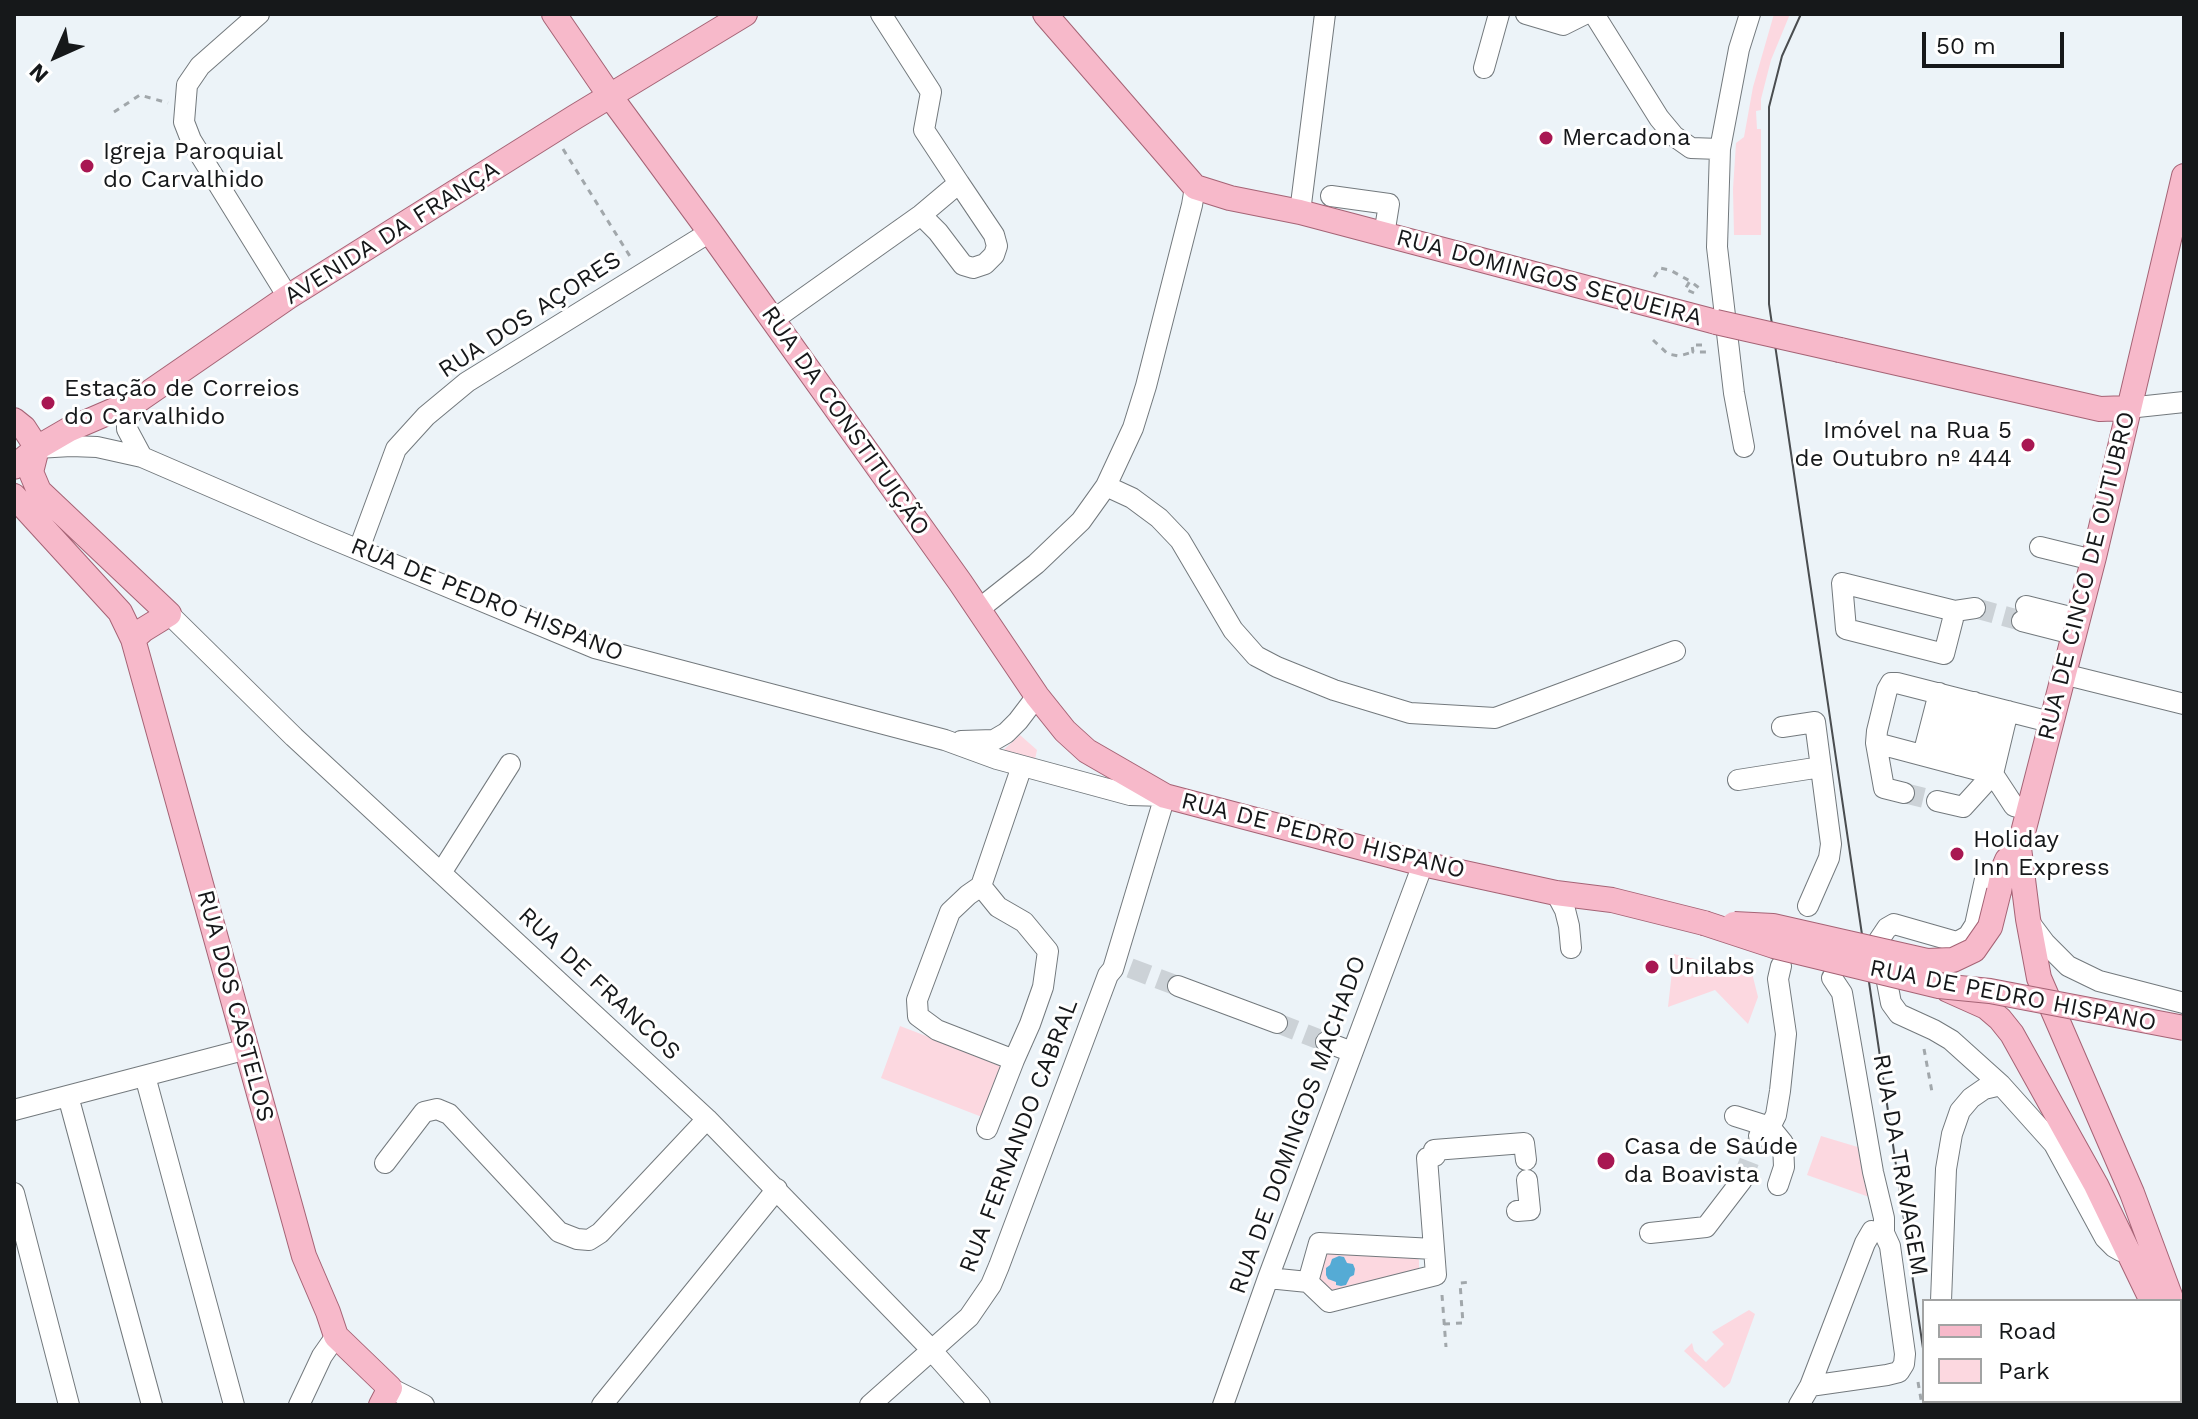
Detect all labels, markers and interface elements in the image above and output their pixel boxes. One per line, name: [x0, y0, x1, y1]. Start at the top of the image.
north arrow: [16, 16, 96, 96]
scale bar: [1926, 16, 2068, 66]
text: 50 m: [1936, 32, 1996, 60]
text: N: [24, 59, 53, 88]
place label: Mercadona: [1562, 124, 1690, 152]
marker: Mercadona: [1537, 129, 1555, 147]
place label: Igreja Paroquial do Carvalhido: [103, 138, 283, 194]
street label: AVENIDA DA FRANÇA: [279, 155, 505, 311]
marker: Igreja Paroquial do Carvalhido: [78, 157, 96, 175]
street label: RUA DOMINGOS SEQUEIRA: [1393, 223, 1705, 333]
street label: RUA DOS AÇORES: [433, 245, 627, 385]
street label: RUA DA CONSTITUIÇÃO: [755, 301, 935, 541]
place label: Estação de Correios do Carvalhido: [64, 375, 300, 431]
marker: Estação de Correios do Carvalhido: [39, 394, 57, 412]
street label: RUA DE CINCO DE OUTUBRO: [2032, 409, 2142, 743]
place label: Imóvel na Rua 5 de Outubro nº 444: [1795, 417, 2012, 473]
marker: Imóvel na Rua 5 de Outubro nº 444: [2019, 436, 2037, 454]
street label: RUA DE PEDRO HISPANO: [347, 532, 627, 668]
street label: RUA DE PEDRO HISPANO: [1178, 787, 1468, 885]
place label: Holiday Inn Express: [1973, 826, 2110, 882]
marker: Holiday Inn Express: [1948, 845, 1966, 863]
street label: RUA DOS CASTELOS: [190, 887, 280, 1125]
street label: RUA DE FRANCOS: [512, 901, 686, 1067]
street label: RUA DE DOMINGOS MACHADO: [1223, 952, 1373, 1298]
place label: Unilabs: [1668, 953, 1755, 981]
street label: RUA DE PEDRO HISPANO: [1867, 954, 2159, 1038]
marker: Unilabs: [1643, 958, 1661, 976]
street label: RUA FERNANDO CABRAL: [953, 995, 1085, 1277]
street label: RUA DA TRAVAGEM: [1866, 1052, 1934, 1278]
place label: Casa de Saúde da Boavista: [1624, 1133, 1798, 1189]
marker: Casa de Saúde da Boavista: [1595, 1150, 1617, 1172]
legend: [1922, 1299, 2182, 1403]
text: Road: [1998, 1317, 2057, 1345]
text: Park: [1998, 1357, 2050, 1385]

